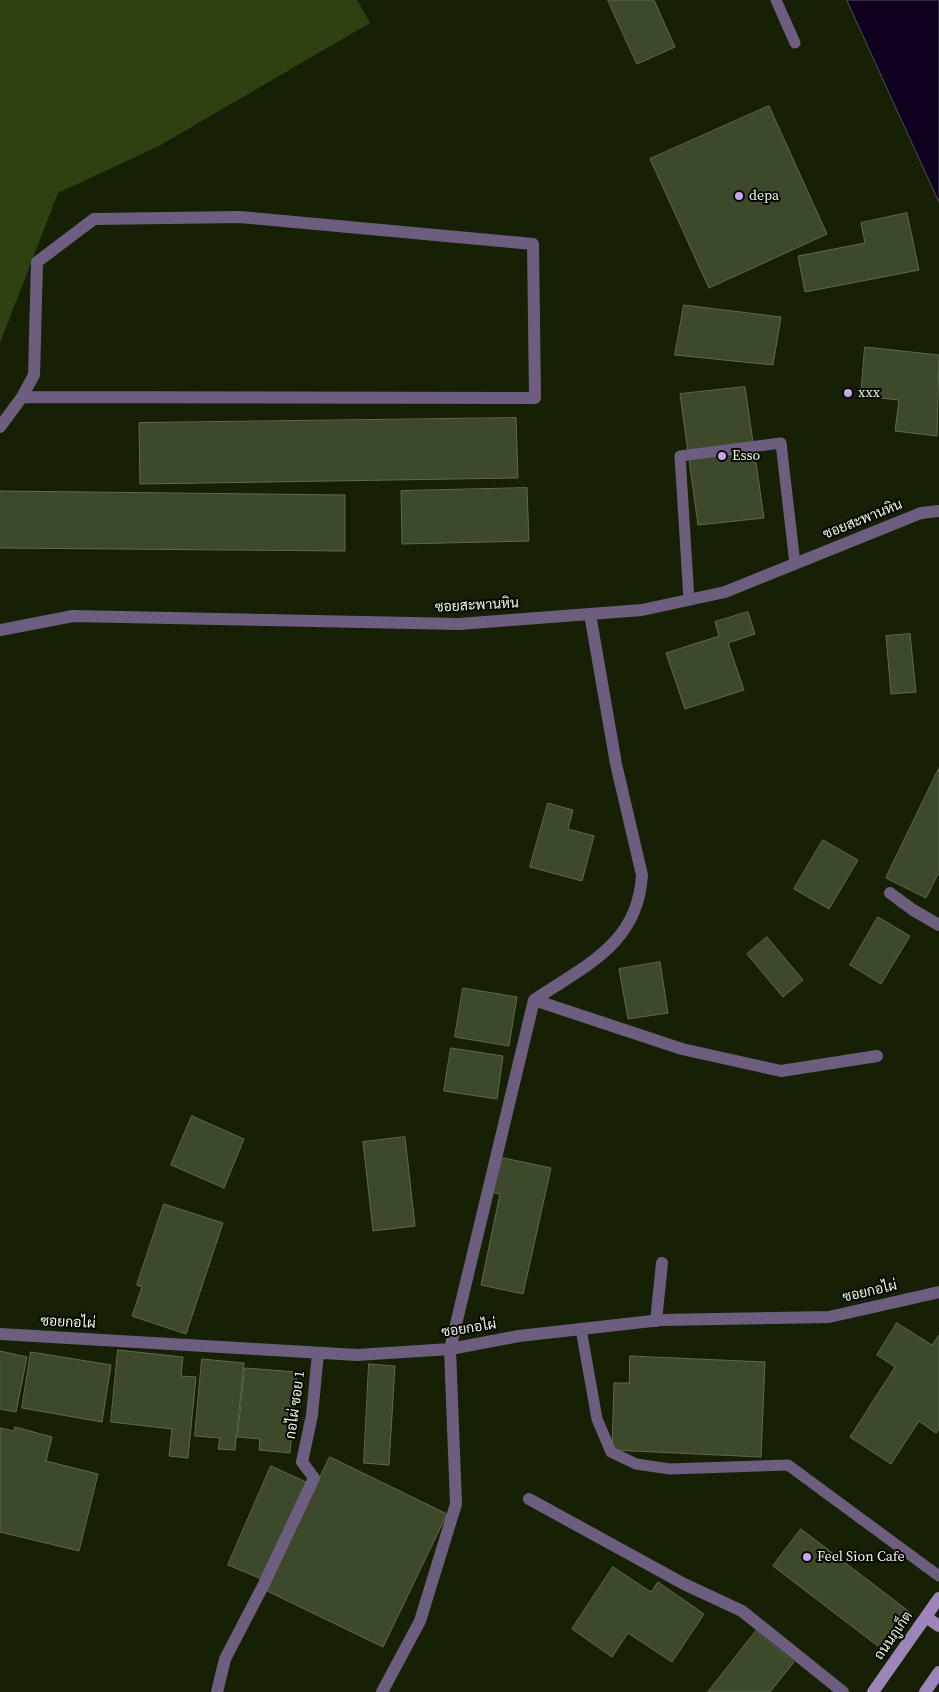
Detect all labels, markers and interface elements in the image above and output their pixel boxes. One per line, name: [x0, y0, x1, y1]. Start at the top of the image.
place label: depa: [749, 188, 779, 204]
marker: depa: [733, 190, 745, 202]
place label: xxx: [858, 385, 880, 401]
marker: xxx: [842, 387, 854, 399]
place label: Esso: [732, 448, 760, 464]
marker: Esso: [716, 450, 728, 462]
street label: ซอยสะพานหิน: [821, 496, 905, 544]
street label: ซอยสะพานหิน: [435, 595, 519, 617]
street label: ซอยกอไผ่: [841, 1278, 899, 1306]
street label: ซอยกอไผ่: [40, 1313, 96, 1333]
street label: ซอยกอไผ่: [440, 1316, 498, 1342]
street label: กอไผ่ ซอย 1: [283, 1370, 309, 1440]
place label: Feel Sion Cafe: [817, 1549, 905, 1565]
marker: Feel Sion Cafe: [801, 1551, 813, 1563]
street label: ถนนภูเก็ต: [871, 1608, 917, 1664]

